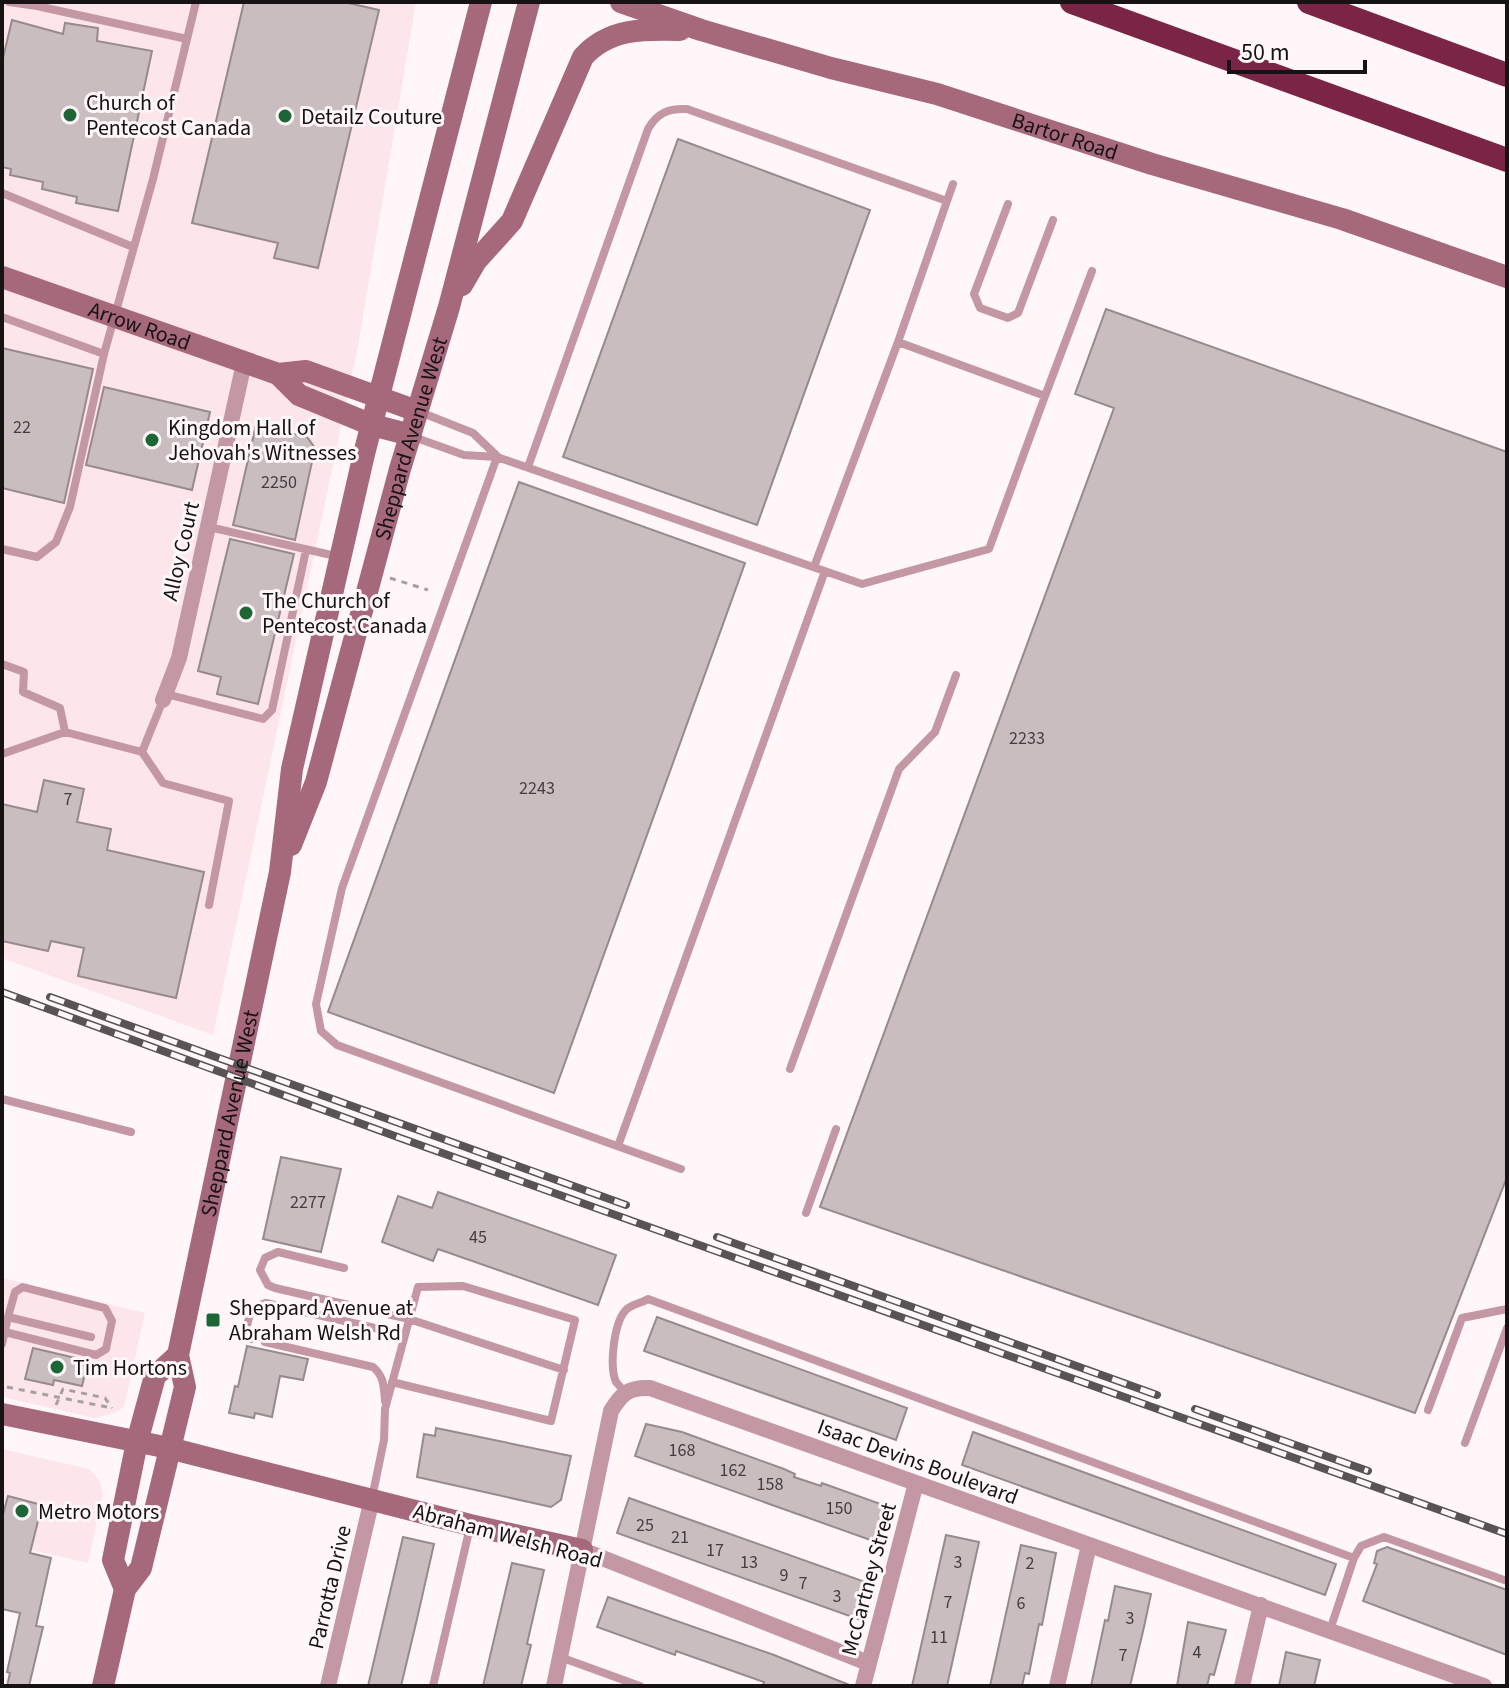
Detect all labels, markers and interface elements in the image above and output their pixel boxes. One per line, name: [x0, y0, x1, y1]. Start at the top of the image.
scale bar: [1229, 24, 1365, 74]
text: 50 m: [1241, 35, 1290, 70]
place label: Church of Pentecost Canada: [86, 87, 251, 144]
place label: Detailz Couture: [301, 101, 442, 133]
street label: Bartor Road: [1007, 104, 1122, 169]
marker: Church of Pentecost Canada: [61, 106, 79, 124]
marker: Detailz Couture: [276, 107, 294, 125]
street label: Arrow Road: [84, 294, 195, 359]
street label: Sheppard Avenue West: [367, 333, 456, 544]
place label: Kingdom Hall of Jehovah's Witnesses: [168, 412, 356, 469]
house number: 22: [13, 415, 31, 440]
marker: Kingdom Hall of Jehovah's Witnesses: [143, 431, 161, 449]
house number: 2250: [261, 470, 297, 495]
street label: Alloy Court: [154, 498, 208, 604]
place label: The Church of Pentecost Canada: [262, 585, 427, 642]
marker: The Church of Pentecost Canada: [237, 604, 255, 622]
house number: 2233: [1009, 726, 1045, 751]
house number: 2243: [519, 776, 555, 801]
house number: 7: [64, 787, 73, 812]
street label: Sheppard Avenue West: [193, 1007, 268, 1220]
house number: 2277: [290, 1190, 326, 1215]
house number: 45: [469, 1225, 487, 1250]
place label: Sheppard Avenue at Abraham Welsh Rd: [229, 1292, 414, 1349]
marker: Sheppard Avenue at Abraham Welsh Rd: [204, 1311, 222, 1329]
place label: Tim Hortons: [73, 1352, 187, 1384]
marker: Tim Hortons: [48, 1358, 66, 1376]
street label: Isaac Devins Boulevard: [813, 1411, 1023, 1513]
house number: 168: [669, 1438, 695, 1463]
house number: 162: [720, 1458, 746, 1483]
house number: 158: [757, 1472, 783, 1497]
street label: Abraham Welsh Road: [410, 1495, 606, 1577]
place label: Metro Motors: [38, 1496, 159, 1528]
house number: 150: [826, 1496, 852, 1521]
street label: McCartney Street: [833, 1498, 905, 1660]
marker: Metro Motors: [13, 1502, 31, 1520]
house number: 25: [636, 1513, 654, 1538]
street label: Parrotta Drive: [300, 1522, 360, 1652]
house number: 21: [671, 1525, 689, 1550]
house number: 17: [706, 1538, 724, 1563]
house number: 13: [740, 1550, 758, 1575]
house number: 3: [954, 1550, 963, 1575]
house number: 2: [1026, 1551, 1035, 1576]
house number: 9: [780, 1563, 789, 1588]
house number: 7: [799, 1571, 808, 1596]
house number: 3: [833, 1584, 842, 1609]
house number: 7: [944, 1590, 953, 1615]
house number: 6: [1017, 1591, 1026, 1616]
house number: 3: [1126, 1606, 1135, 1631]
house number: 11: [930, 1625, 948, 1650]
house number: 4: [1193, 1640, 1202, 1665]
house number: 7: [1119, 1643, 1128, 1668]

